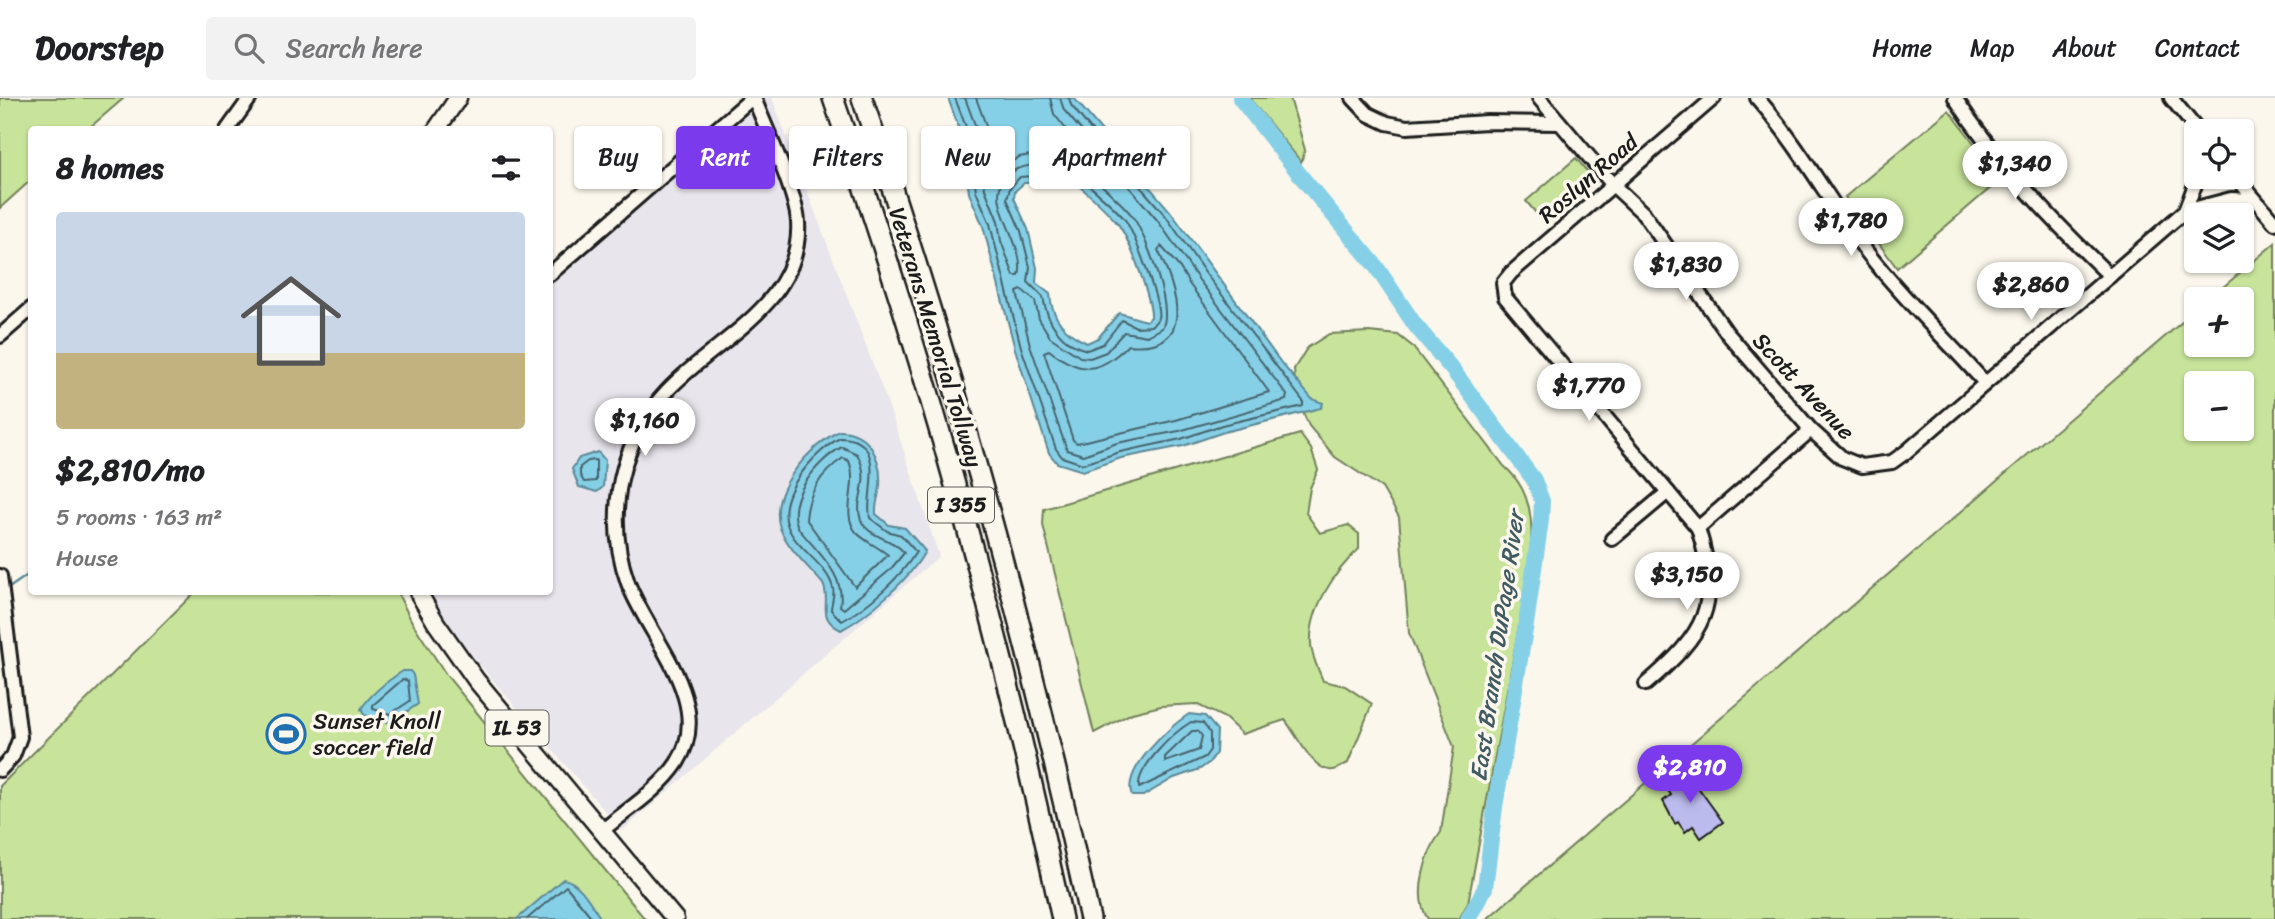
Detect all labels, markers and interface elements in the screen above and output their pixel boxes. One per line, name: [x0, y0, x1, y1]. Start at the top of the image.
search box: [206, 17, 696, 80]
text: Doorstep: [35, 19, 164, 77]
text: Search here: [286, 25, 423, 71]
text: Home: [1872, 27, 1932, 69]
text: Map: [1970, 27, 2014, 69]
text: About: [2052, 27, 2117, 69]
text: Contact: [2155, 27, 2240, 69]
icon: search: [230, 29, 268, 67]
map controls: [2184, 119, 2254, 441]
button: locate: [2184, 119, 2254, 189]
street label: Roslyn Road: [1529, 122, 1649, 234]
chip: Buy: [574, 126, 662, 189]
chip: Rent: [676, 126, 775, 189]
chip: Filters: [789, 126, 907, 189]
chip: New: [921, 126, 1015, 189]
chip: Apartment: [1029, 126, 1190, 189]
text: 8 homes: [56, 141, 164, 195]
pin: $1,340: [1958, 141, 2072, 201]
text: $1,340: [1978, 143, 2052, 184]
icon: filters: [487, 149, 525, 187]
pin: $1,780: [1794, 198, 1908, 258]
text: $1,780: [1814, 200, 1888, 241]
street label: Veterans Memorial Tollway: [876, 202, 995, 472]
button: layers: [2184, 203, 2254, 273]
pin: $1,830: [1629, 242, 1743, 302]
text: $1,830: [1650, 244, 1722, 285]
icon: home: [228, 258, 354, 384]
pin: $2,860: [1974, 262, 2088, 322]
text: $2,860: [1993, 264, 2069, 305]
button: +: [2184, 287, 2254, 357]
street label: Scott Avenue: [1742, 322, 1865, 450]
pin: $1,770: [1532, 364, 1646, 423]
text: $1,770: [1553, 365, 1625, 406]
button: −: [2184, 371, 2254, 441]
pin: $1,160: [588, 398, 702, 458]
text: $1,160: [611, 400, 680, 441]
text: $2,810/mo: [56, 443, 205, 497]
road number: I 355: [928, 488, 994, 522]
text: 5 rooms · 163 m²: [56, 497, 222, 538]
water label: East Branch DuPage River: [1457, 504, 1537, 784]
text: House: [56, 538, 118, 579]
pin: $3,150: [1630, 552, 1744, 612]
text: $3,150: [1651, 554, 1723, 595]
place label: Sunset Knoll soccer field: [312, 701, 441, 768]
road number: IL 53: [486, 710, 548, 746]
sports icon: Sunset Knoll soccer field: [265, 713, 307, 755]
pin: $2,810: [1633, 746, 1747, 805]
text: $2,810: [1653, 747, 1727, 788]

